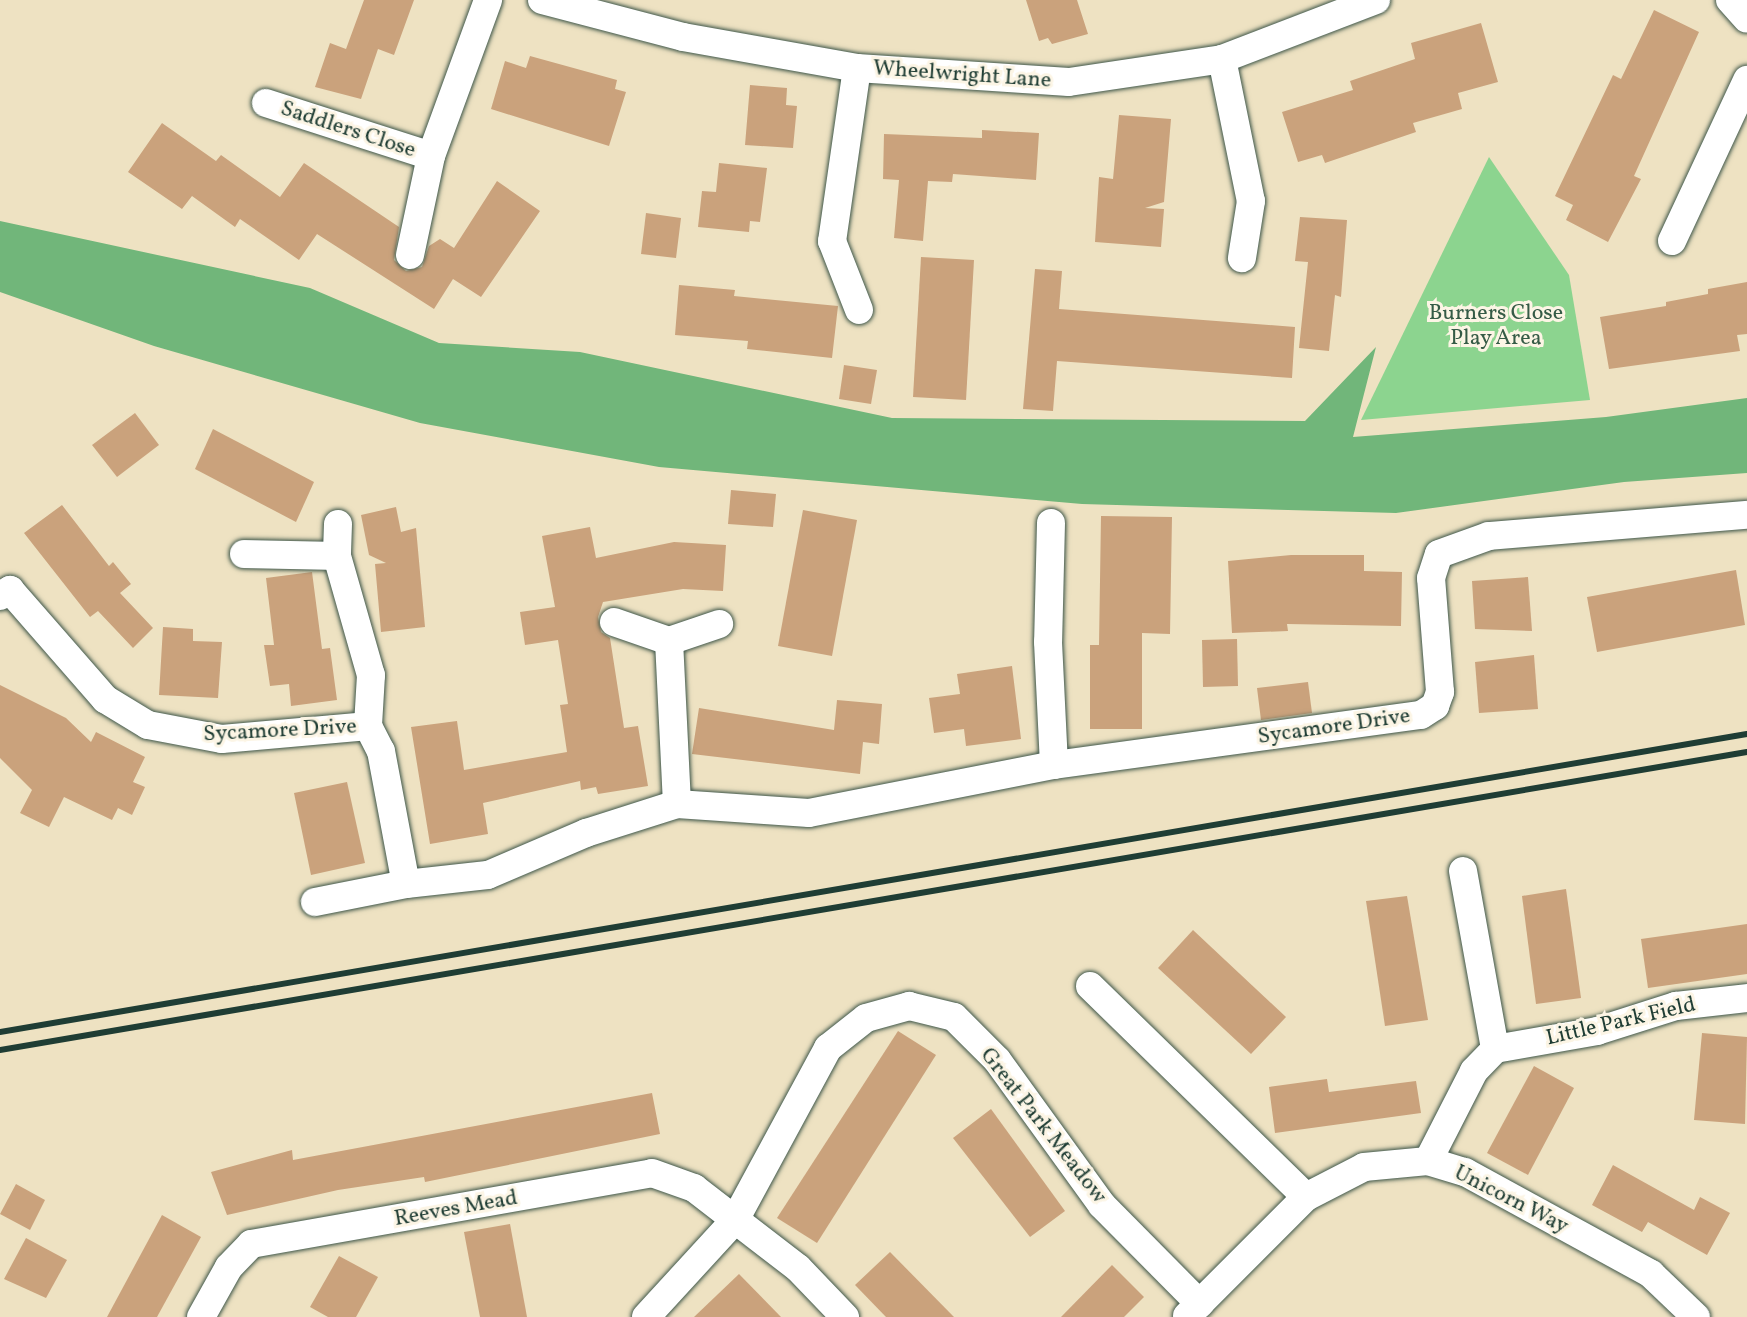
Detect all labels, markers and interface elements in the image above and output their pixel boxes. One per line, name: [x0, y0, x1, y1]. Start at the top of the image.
street label: Wheelwright Lane: [872, 56, 1052, 94]
street label: Saddlers Close: [277, 96, 419, 164]
park label: Burners Close Play Area: [1429, 300, 1563, 352]
street label: Sycamore Drive: [1256, 703, 1412, 751]
street label: Sycamore Drive: [203, 714, 357, 748]
street label: Little Park Field: [1544, 992, 1698, 1052]
street label: Great Park Meadow: [974, 1043, 1112, 1209]
street label: Unicorn Way: [1449, 1160, 1573, 1240]
street label: Reeves Mead: [392, 1185, 520, 1233]

